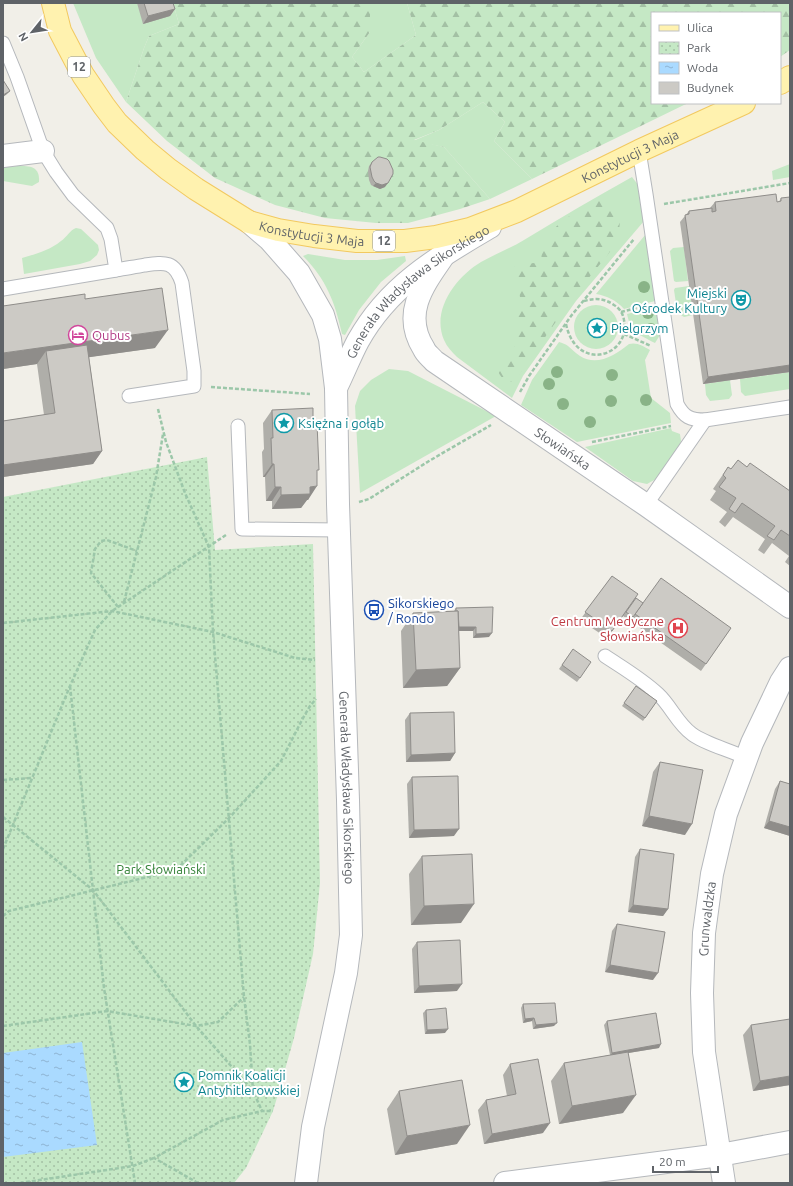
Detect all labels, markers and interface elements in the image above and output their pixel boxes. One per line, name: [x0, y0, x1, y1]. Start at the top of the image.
north arrow: [12, 12, 52, 52]
legend: [651, 12, 781, 104]
text: Ulica: [687, 21, 713, 34]
text: N: [16, 30, 31, 44]
text: Park: [687, 41, 711, 54]
road number: 12: [68, 57, 90, 77]
text: Woda: [687, 61, 718, 74]
text: Budynek: [687, 81, 734, 94]
street label: Konstytucji 3 Maja: [579, 127, 681, 185]
street label: Konstytucji 3 Maja: [258, 218, 364, 248]
street label: Generała Władysława Sikorskiego: [344, 222, 492, 361]
road number: 12: [373, 231, 395, 251]
place label: Miejski Ośrodek Kultury: [632, 286, 727, 315]
theatre icon: Miejski Ośrodek Kultury: [730, 289, 752, 311]
place icon: Pielgrzym: [586, 317, 608, 339]
place label: Pielgrzym: [611, 321, 668, 335]
hotel icon: Qubus: [67, 324, 89, 346]
place label: Qubus: [92, 328, 131, 343]
place icon: Księżna i gołąb: [273, 412, 295, 434]
place label: Księżna i gołąb: [298, 416, 384, 430]
street label: Słowiańska: [532, 425, 593, 472]
place label: Sikorskiego / Rondo: [387, 596, 454, 625]
bus stop icon: Sikorskiego / Rondo: [363, 599, 385, 621]
place label: Centrum Medyczne Słowiańska: [551, 614, 664, 643]
hospital icon: Centrum Medyczne Słowiańska: [667, 617, 689, 639]
street label: Generała Władysława Sikorskiego: [337, 691, 357, 884]
park label: Park Słowiański: [116, 862, 206, 876]
street label: Grunwaldzka: [696, 880, 718, 957]
place label: Pomnik Koalicji Antyhitlerowskiej: [198, 1068, 300, 1097]
place icon: Pomnik Koalicji Antyhitlerowskiej: [173, 1071, 195, 1093]
scale bar: [653, 1148, 718, 1174]
text: 20 m: [659, 1155, 686, 1168]

